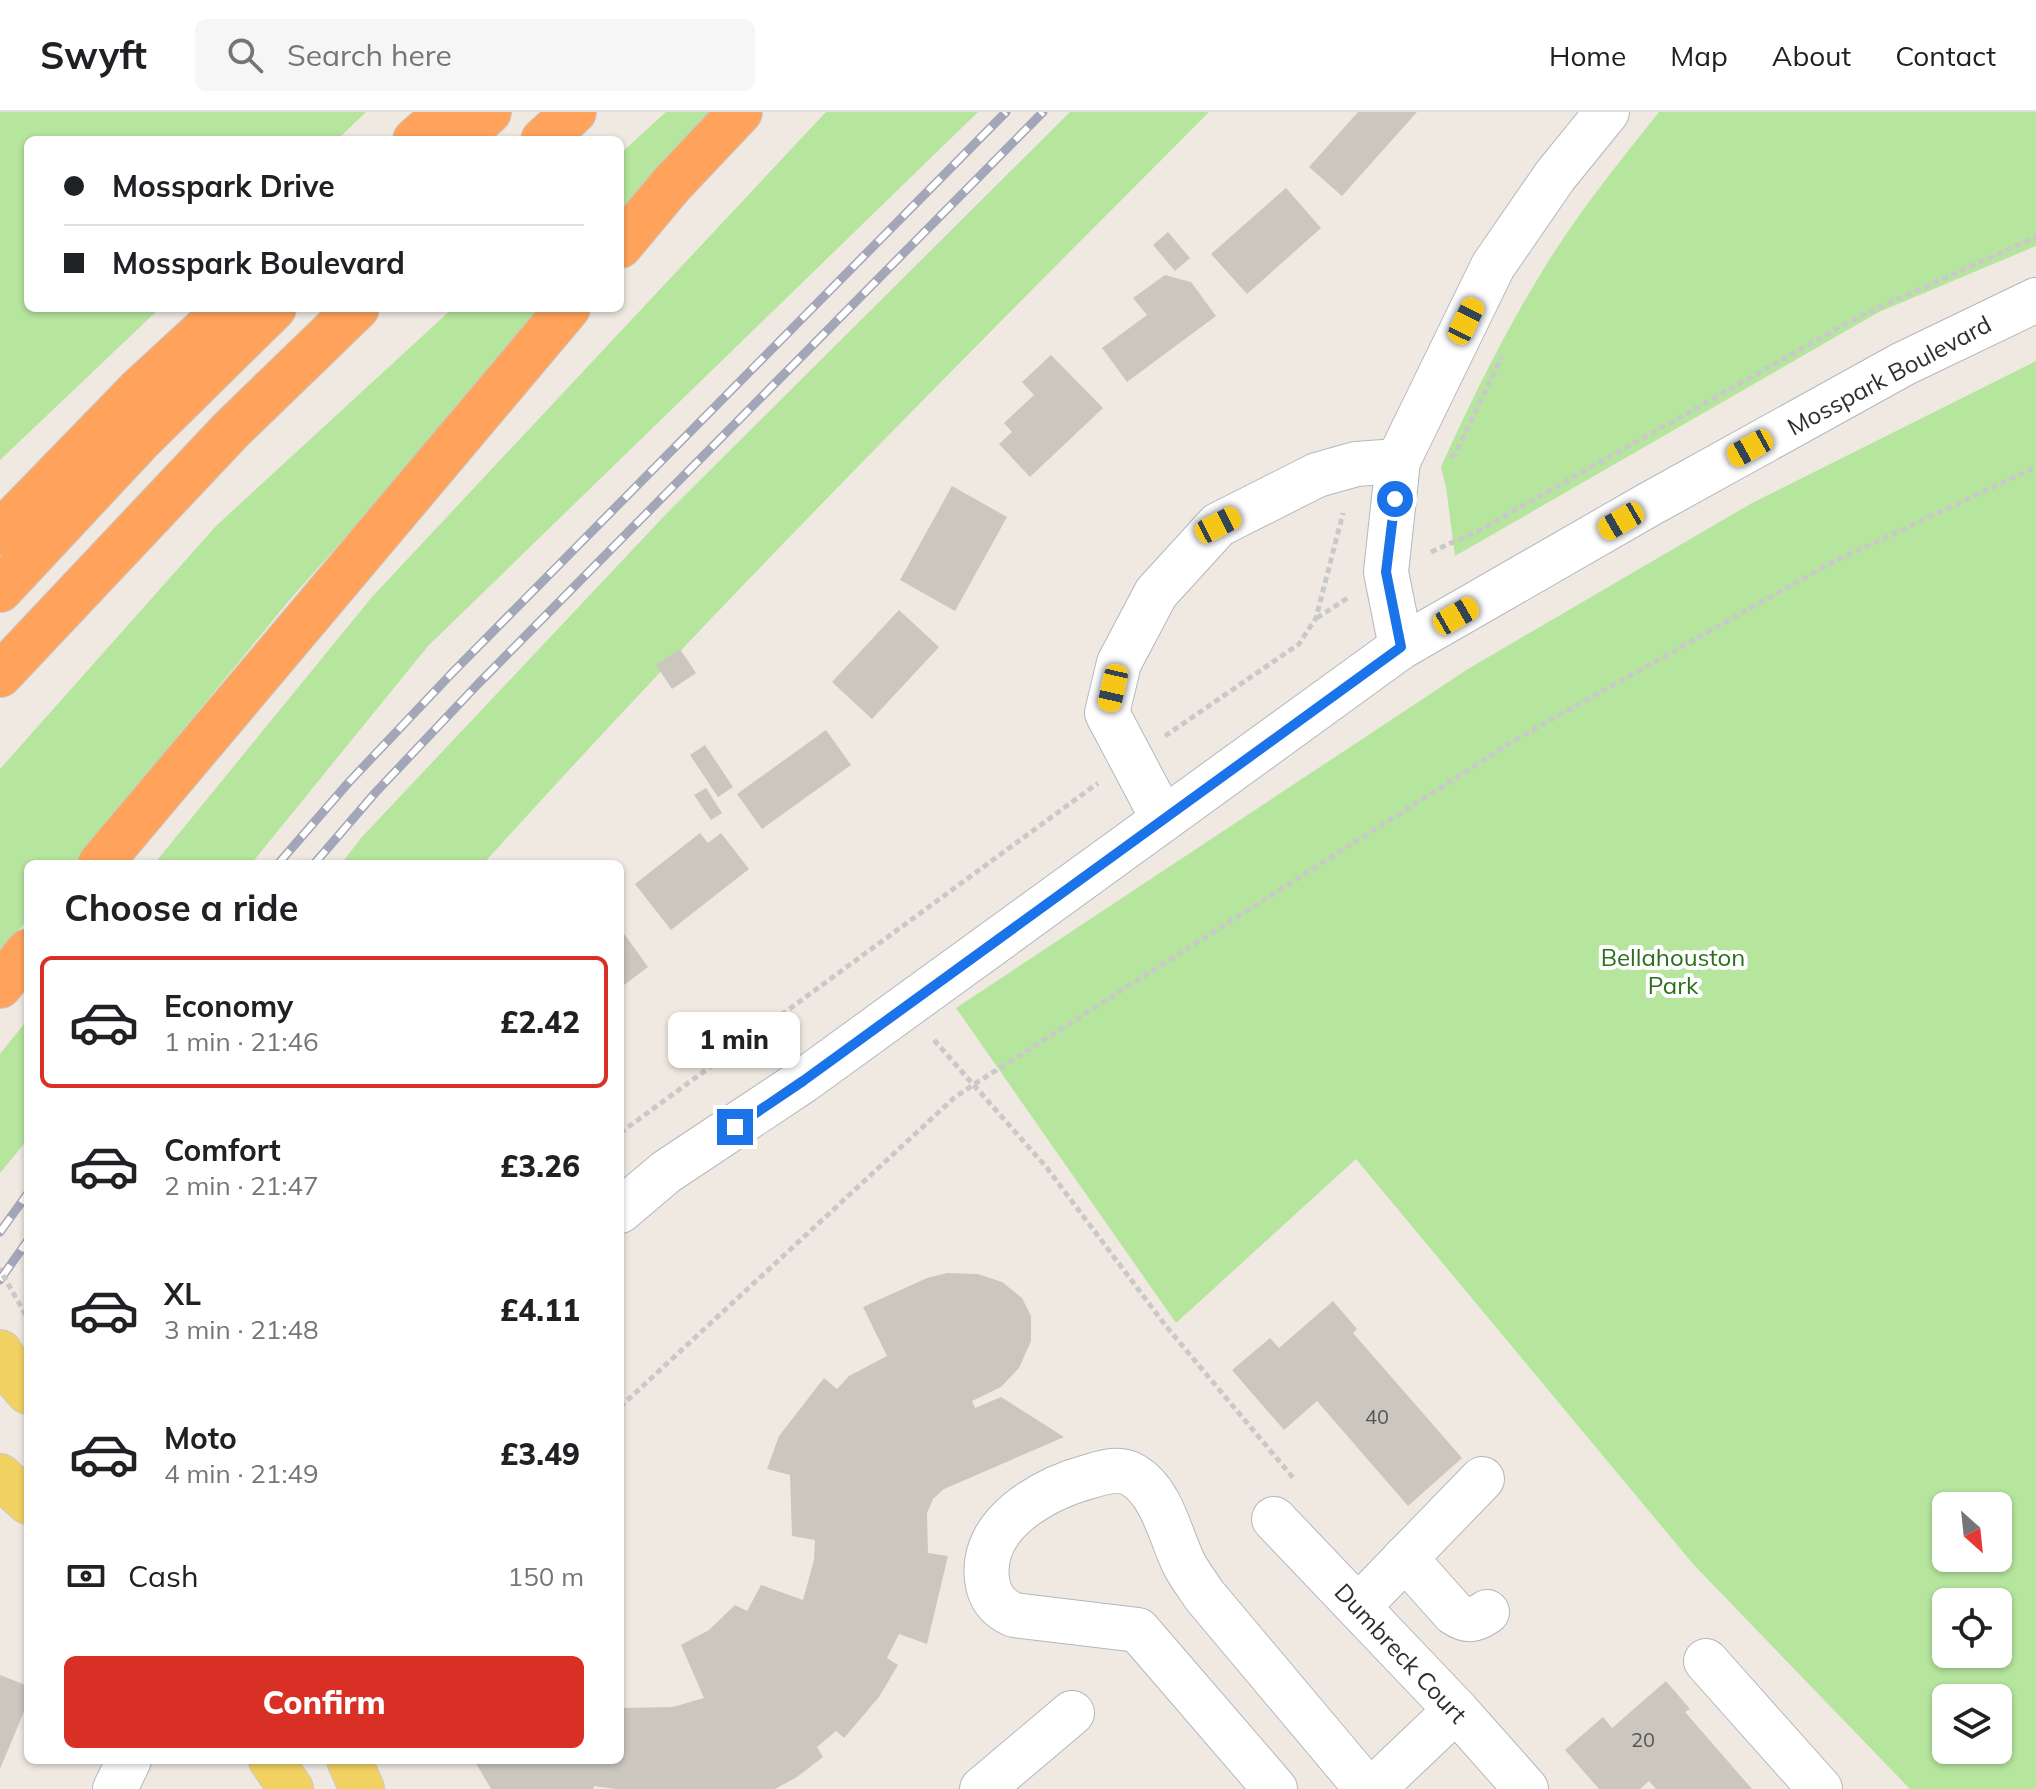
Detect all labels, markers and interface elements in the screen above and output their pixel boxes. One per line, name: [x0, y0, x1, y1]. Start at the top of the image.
search box: [195, 19, 755, 91]
text: Swyft: [40, 31, 147, 79]
icon: search: [223, 33, 267, 77]
text: Search here: [287, 36, 452, 74]
text: Home: [1549, 38, 1626, 73]
text: Map: [1670, 38, 1728, 73]
text: About: [1772, 38, 1851, 73]
text: Contact: [1895, 38, 1996, 73]
text: Mosspark Drive: [112, 167, 335, 205]
text: Mosspark Boulevard: [112, 244, 405, 282]
car: [1445, 294, 1487, 348]
street label: Mosspark Boulevard: [1782, 309, 1996, 441]
car: [1723, 426, 1777, 470]
route start: [1377, 481, 1413, 517]
car: [1594, 499, 1648, 543]
car: [1191, 503, 1245, 547]
car: [1429, 594, 1483, 638]
car: [1096, 662, 1130, 714]
text: Choose a ride: [64, 885, 298, 930]
park label: Bellahouston Park: [1601, 942, 1745, 1000]
icon: car: [68, 986, 140, 1058]
text: Economy: [164, 987, 293, 1025]
text: £2.42: [500, 1003, 580, 1041]
callout: 1 min: [669, 1011, 801, 1067]
text: 1 min: [699, 1023, 769, 1056]
text: 1 min · 21:46: [164, 1025, 319, 1058]
route end: [717, 1109, 753, 1145]
icon: car: [68, 1130, 140, 1202]
text: Comfort: [164, 1131, 281, 1169]
text: £3.26: [500, 1147, 580, 1185]
text: 2 min · 21:47: [164, 1169, 319, 1202]
icon: car: [68, 1274, 140, 1346]
text: XL: [164, 1275, 201, 1313]
text: £4.11: [500, 1291, 580, 1329]
text: 3 min · 21:48: [164, 1313, 319, 1346]
house number: 40: [1365, 1404, 1389, 1429]
icon: car: [68, 1418, 140, 1490]
text: Moto: [164, 1419, 237, 1457]
text: £3.49: [500, 1435, 580, 1473]
text: 4 min · 21:49: [164, 1457, 319, 1490]
north arrow: [1932, 1492, 2012, 1572]
map controls: [1932, 1492, 2012, 1764]
icon: cash: [64, 1554, 108, 1598]
text: Cash: [128, 1557, 199, 1595]
text: 150 m: [508, 1560, 584, 1593]
street label: Dumbreck Court: [1329, 1577, 1473, 1729]
button: locate: [1932, 1588, 2012, 1668]
button: Confirm: [64, 1656, 584, 1748]
button: layers: [1932, 1684, 2012, 1764]
house number: 20: [1631, 1727, 1655, 1752]

